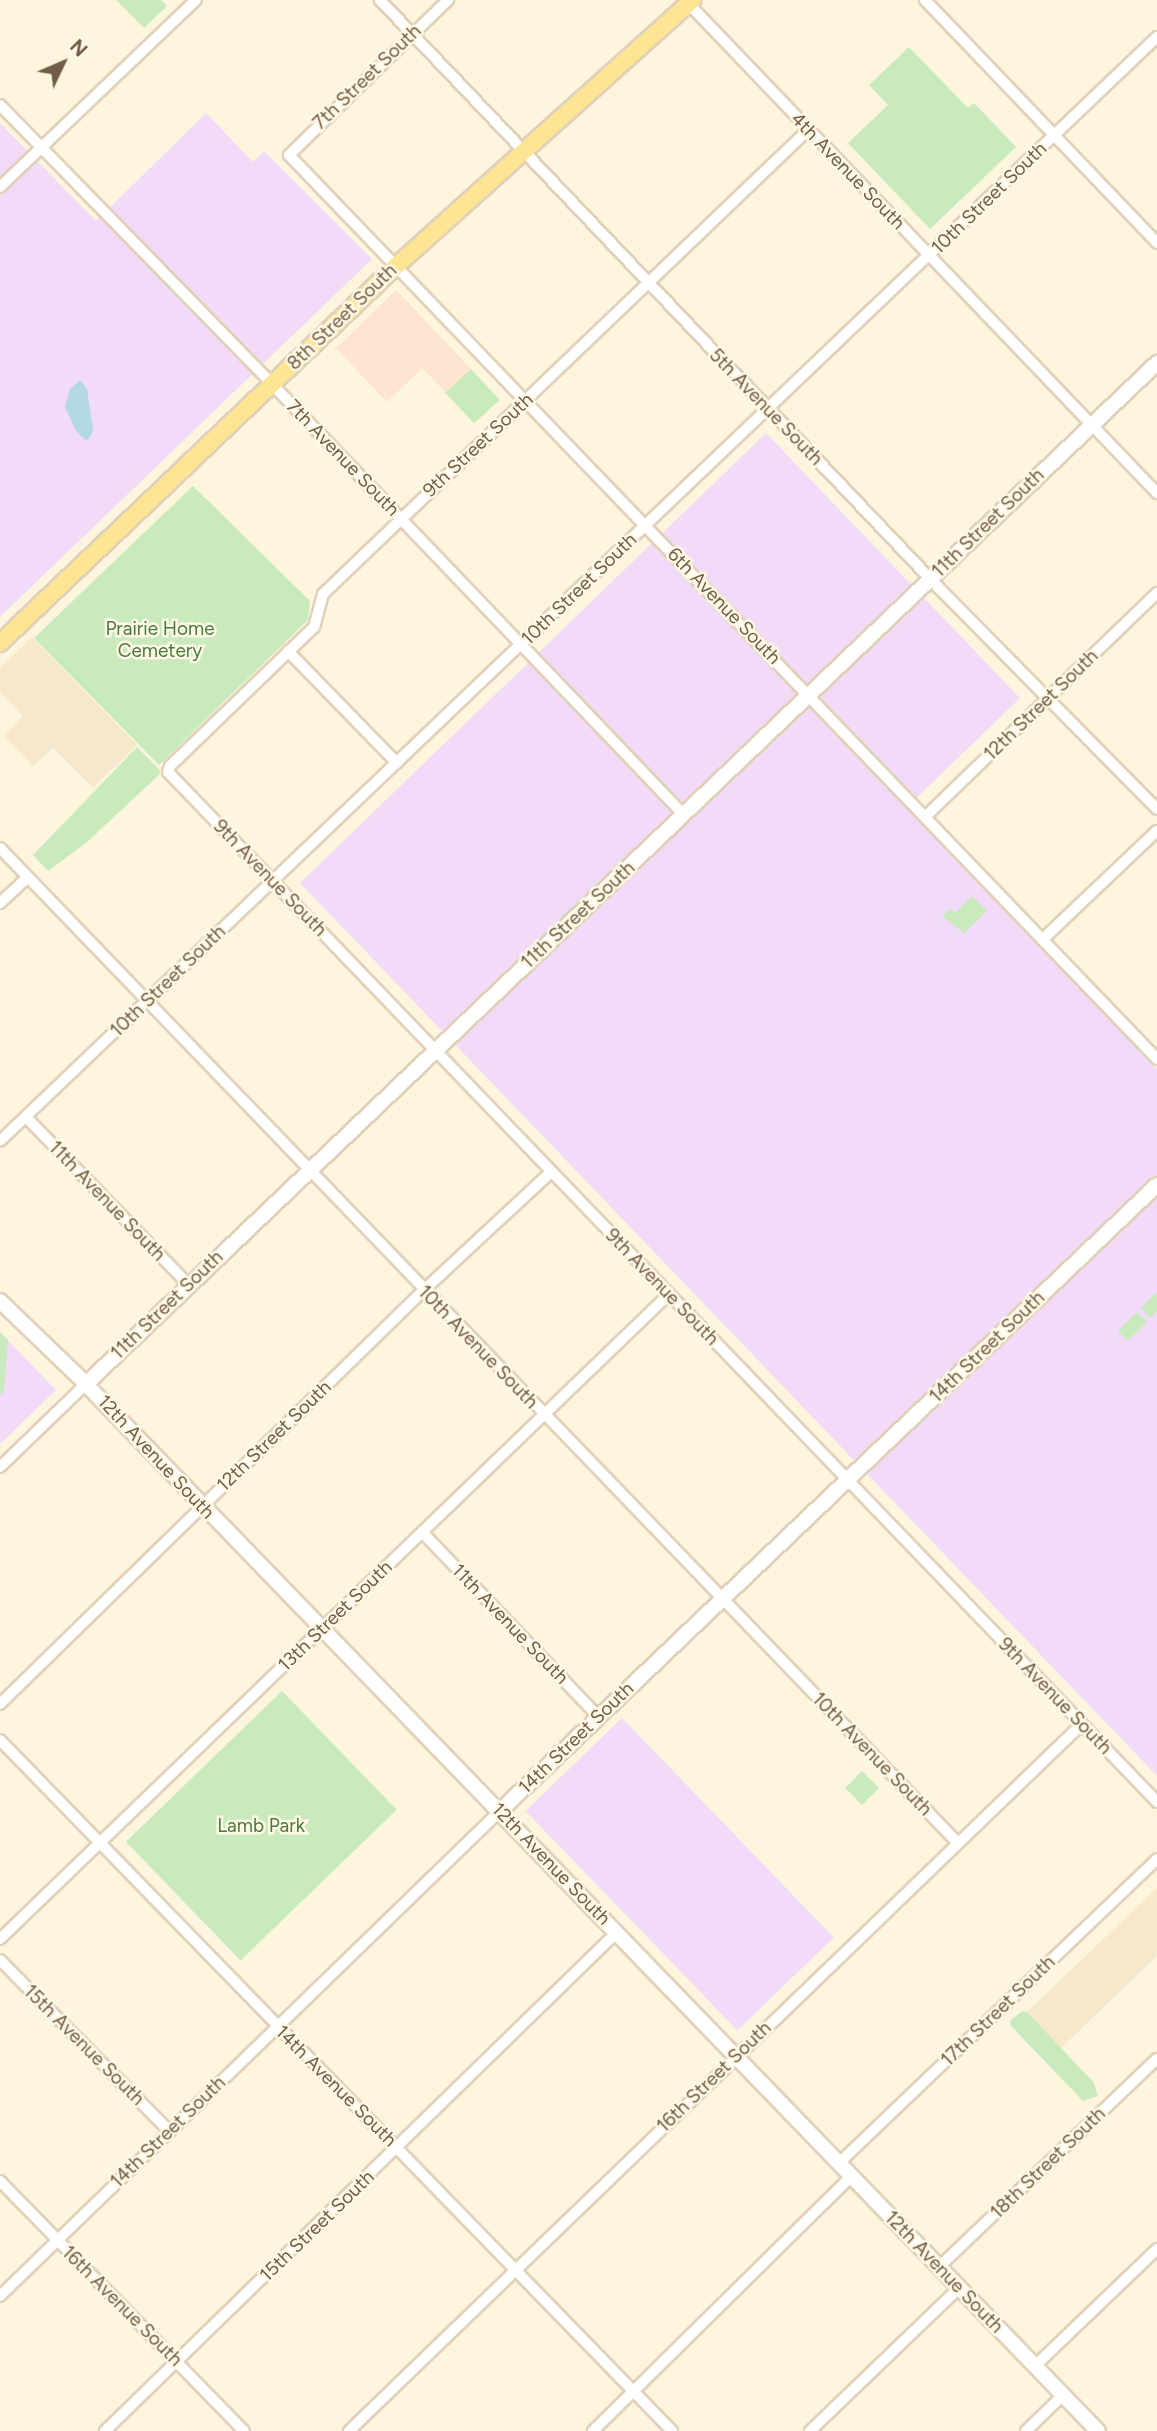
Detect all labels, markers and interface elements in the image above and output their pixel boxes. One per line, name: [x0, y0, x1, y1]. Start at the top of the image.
street label: 7th Street South: [308, 20, 426, 134]
north arrow: [28, 28, 98, 98]
text: N: [65, 35, 92, 61]
street label: 4th Avenue South: [786, 108, 910, 234]
street label: 10th Street South: [927, 137, 1051, 259]
street label: 8th Street South: [283, 259, 401, 375]
street label: 5th Avenue South: [705, 344, 827, 470]
street label: 9th Street South: [418, 388, 538, 502]
street label: 7th Avenue South: [282, 395, 404, 521]
street label: 11th Street South: [927, 464, 1049, 582]
street label: 10th Street South: [517, 528, 641, 650]
street label: 6th Avenue South: [663, 543, 785, 669]
park label: Prairie Home Cemetery: [105, 618, 215, 662]
street label: 12th Street South: [979, 645, 1103, 765]
street label: 9th Avenue South: [209, 815, 331, 941]
street label: 11th Street South: [516, 856, 640, 974]
street label: 10th Street South: [106, 920, 230, 1042]
street label: 11th Avenue South: [44, 1136, 170, 1266]
street label: 9th Avenue South: [601, 1224, 723, 1350]
street label: 11th Street South: [106, 1246, 228, 1364]
street label: 10th Avenue South: [413, 1281, 543, 1413]
street label: 14th Street South: [925, 1286, 1049, 1408]
street label: 12th Street South: [212, 1376, 336, 1496]
street label: 12th Avenue South: [93, 1390, 219, 1524]
street label: 13th Street South: [273, 1556, 397, 1676]
street label: 11th Avenue South: [447, 1559, 573, 1689]
street label: 9th Avenue South: [994, 1633, 1116, 1759]
street label: 14th Street South: [514, 1677, 638, 1799]
street label: 10th Avenue South: [807, 1688, 937, 1820]
street label: 12th Avenue South: [487, 1798, 615, 1930]
park label: Lamb Park: [217, 1815, 305, 1837]
street label: 17th Street South: [936, 1951, 1060, 2071]
street label: 15th Avenue South: [19, 1980, 149, 2110]
street label: 16th Street South: [652, 2017, 776, 2137]
street label: 14th Avenue South: [271, 2021, 401, 2151]
street label: 14th Street South: [106, 2071, 230, 2193]
street label: 18th Street South: [986, 2102, 1110, 2224]
street label: 15th Street South: [255, 2166, 379, 2286]
street label: 12th Avenue South: [880, 2206, 1008, 2338]
street label: 16th Avenue South: [57, 2241, 187, 2371]

